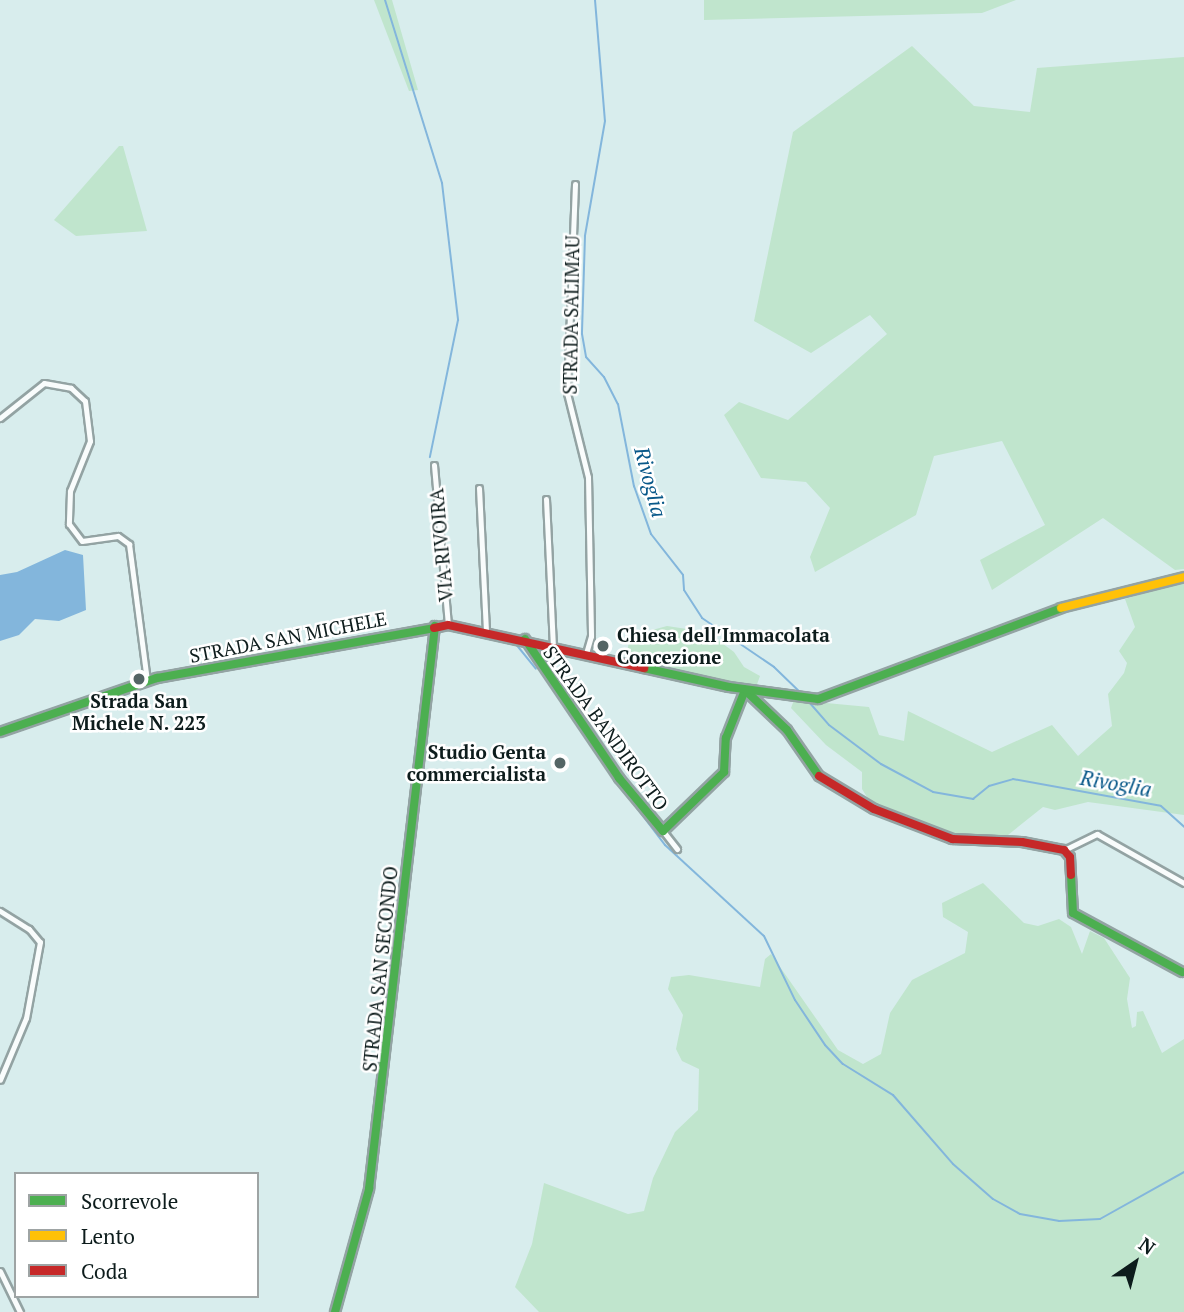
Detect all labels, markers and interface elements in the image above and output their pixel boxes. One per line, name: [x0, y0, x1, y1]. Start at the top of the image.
street label: STRADA SALIMAU: [558, 235, 584, 395]
water label: Rivoglia: [630, 444, 672, 520]
street label: VIA RIVOIRA: [425, 487, 457, 603]
street label: STRADA SAN MICHELE: [187, 607, 389, 667]
place label: Chiesa dell′Immacolata Concezione: [617, 624, 830, 668]
marker: Chiesa dell′Immacolata Concezione: [595, 638, 611, 654]
street label: STRADA BANDIROTTO: [539, 641, 673, 815]
marker: Strada San Michele N. 223: [131, 671, 147, 687]
place label: Strada San Michele N. 223: [72, 690, 206, 734]
place label: Studio Genta commercialista: [407, 741, 546, 785]
marker: Studio Genta commercialista: [552, 755, 568, 771]
water label: Rivoglia: [1078, 764, 1154, 802]
street label: STRADA SAN SECONDO: [358, 865, 402, 1073]
legend: [14, 1172, 259, 1298]
text: Scorrevole: [81, 1187, 178, 1215]
text: Lento: [81, 1222, 135, 1250]
north arrow: [1100, 1228, 1170, 1298]
text: N: [1134, 1231, 1160, 1260]
text: Coda: [81, 1257, 128, 1285]

